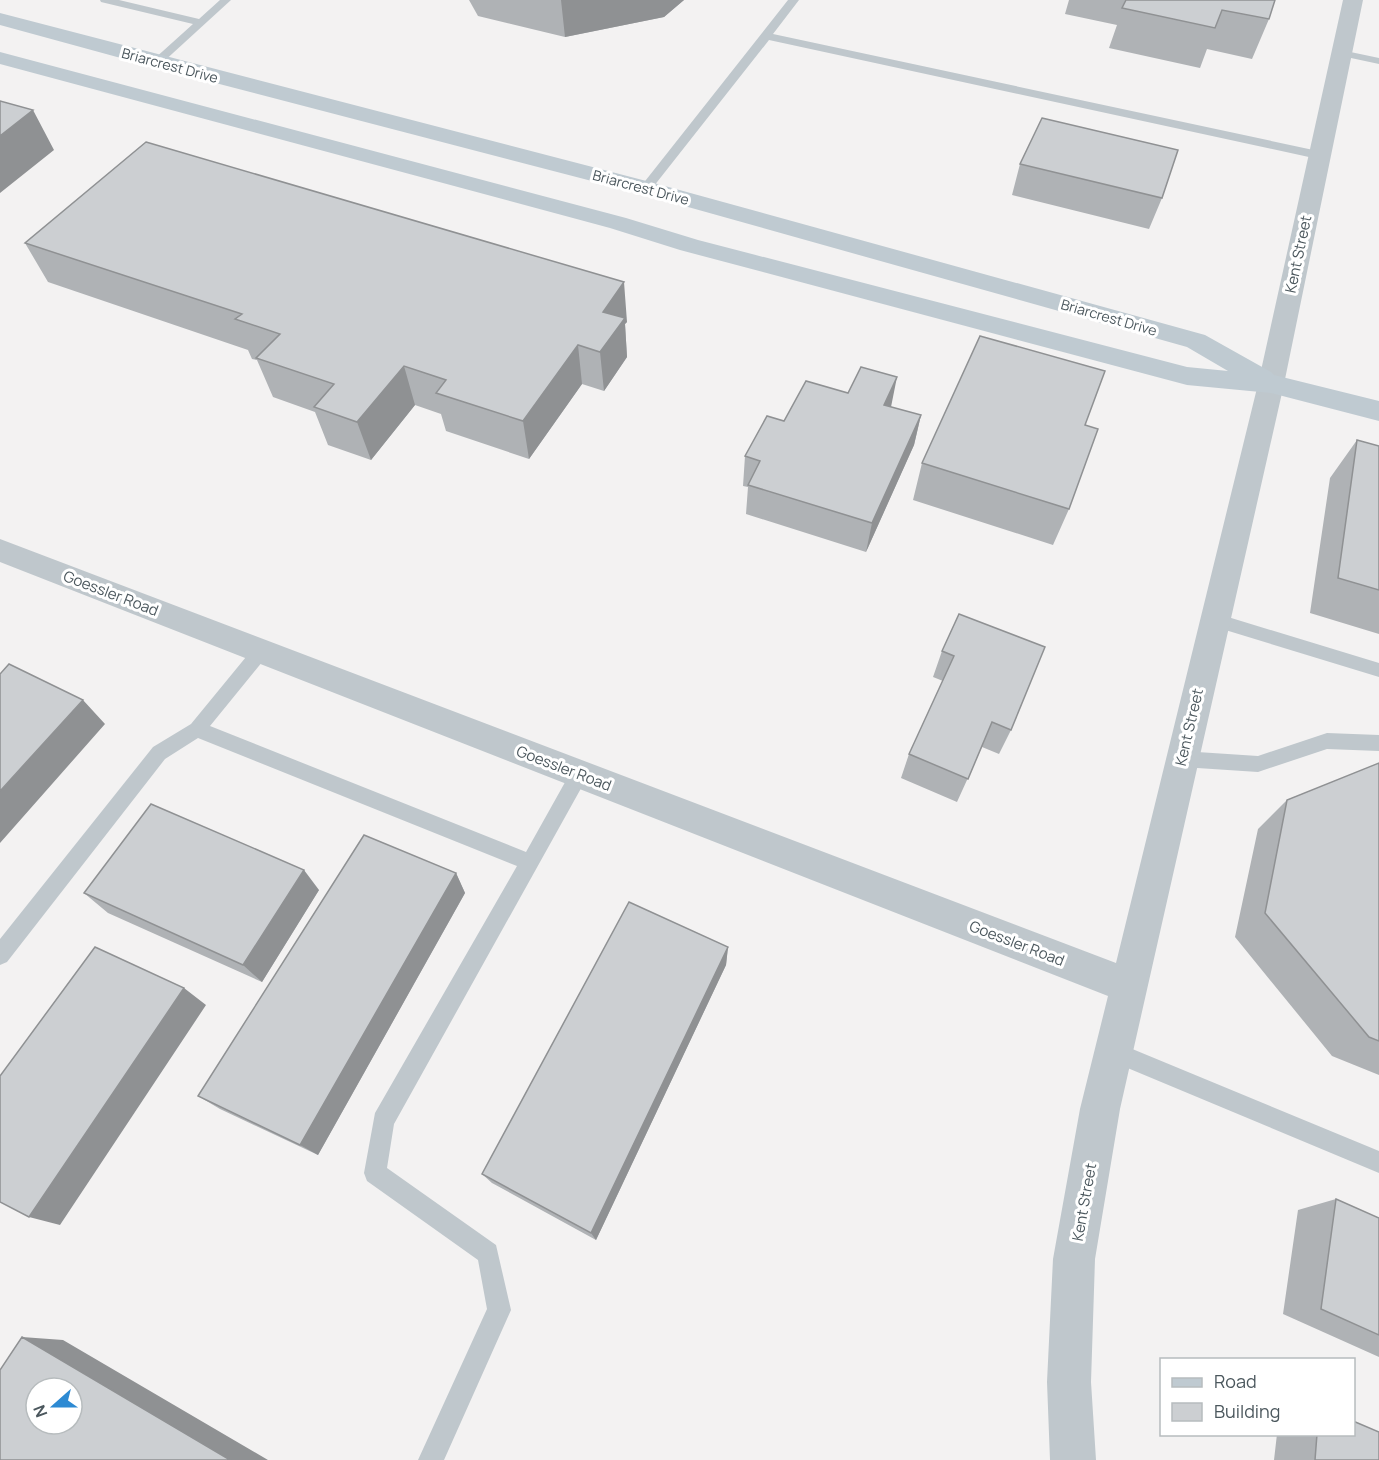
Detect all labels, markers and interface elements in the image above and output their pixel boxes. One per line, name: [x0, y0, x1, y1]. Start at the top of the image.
street label: Briarcrest Drive: [120, 43, 220, 87]
street label: Briarcrest Drive: [591, 165, 691, 209]
street label: Kent Street: [1280, 213, 1316, 295]
street label: Briarcrest Drive: [1059, 294, 1159, 340]
street label: Goessler Road: [60, 565, 162, 621]
street label: Kent Street: [1170, 686, 1208, 768]
street label: Goessler Road: [513, 740, 615, 796]
street label: Goessler Road: [966, 915, 1068, 971]
street label: Kent Street: [1067, 1161, 1101, 1243]
legend: [1160, 1358, 1355, 1436]
text: Road: [1214, 1369, 1257, 1393]
north arrow: [24, 1376, 84, 1436]
text: Building: [1214, 1399, 1280, 1423]
text: N: [28, 1402, 52, 1421]

